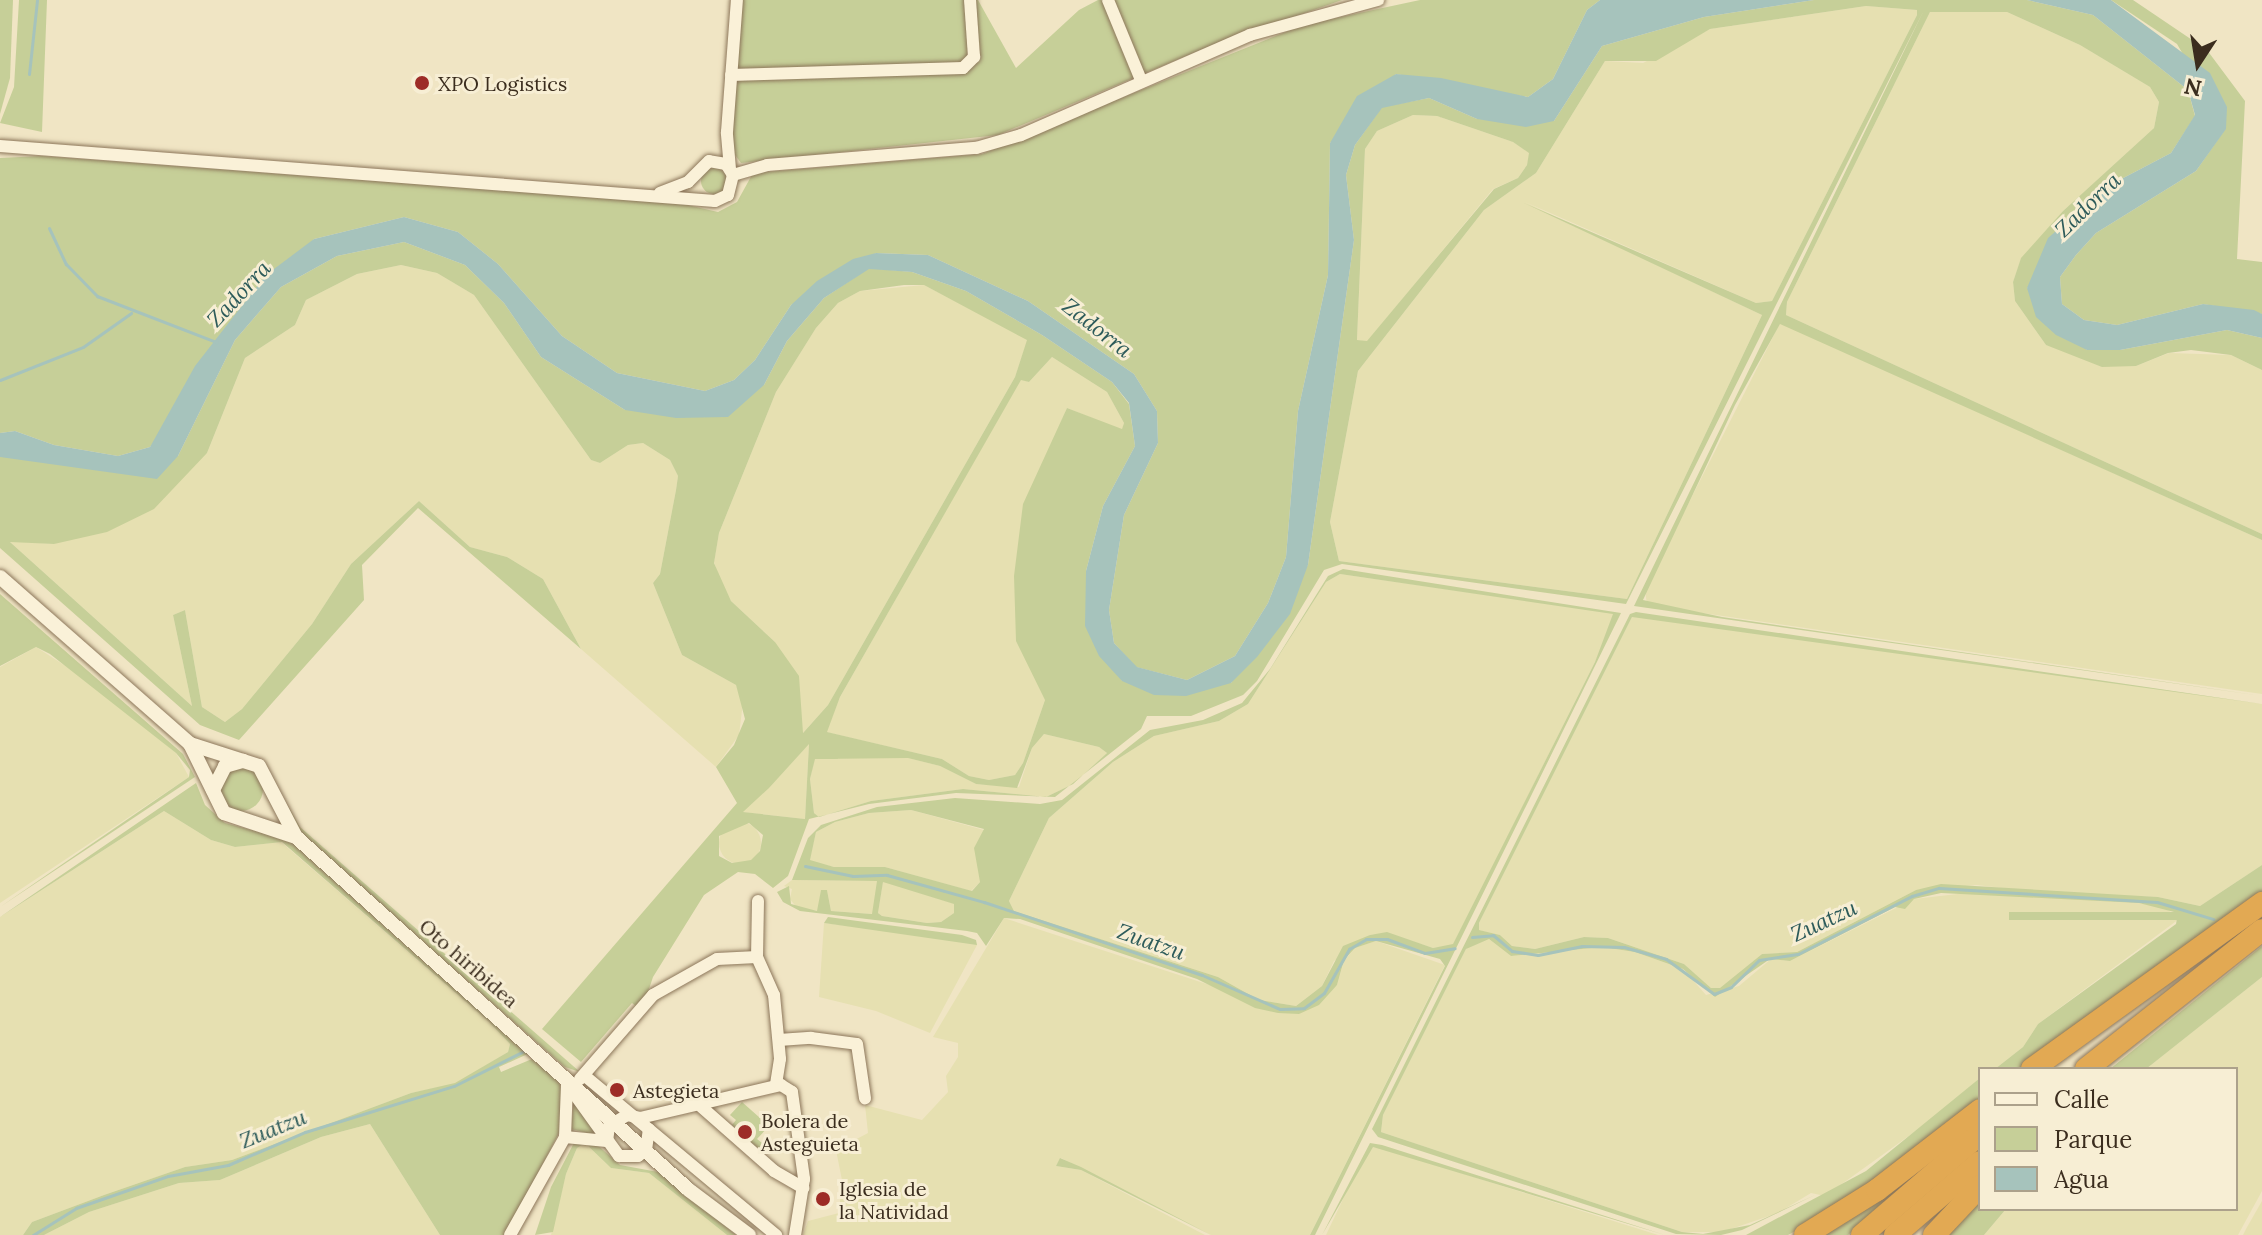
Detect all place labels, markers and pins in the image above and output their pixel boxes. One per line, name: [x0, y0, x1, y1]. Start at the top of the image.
place label: XPO Logistics: [438, 71, 567, 95]
marker: XPO Logistics: [413, 74, 431, 92]
place label: Astegieta: [633, 1078, 719, 1102]
marker: Astegieta: [608, 1081, 626, 1099]
place label: Bolera de Asteguieta: [761, 1108, 859, 1155]
marker: Bolera de Asteguieta: [736, 1123, 754, 1141]
place label: Iglesia de la Natividad: [839, 1176, 949, 1223]
marker: Iglesia de la Natividad: [814, 1190, 832, 1208]

